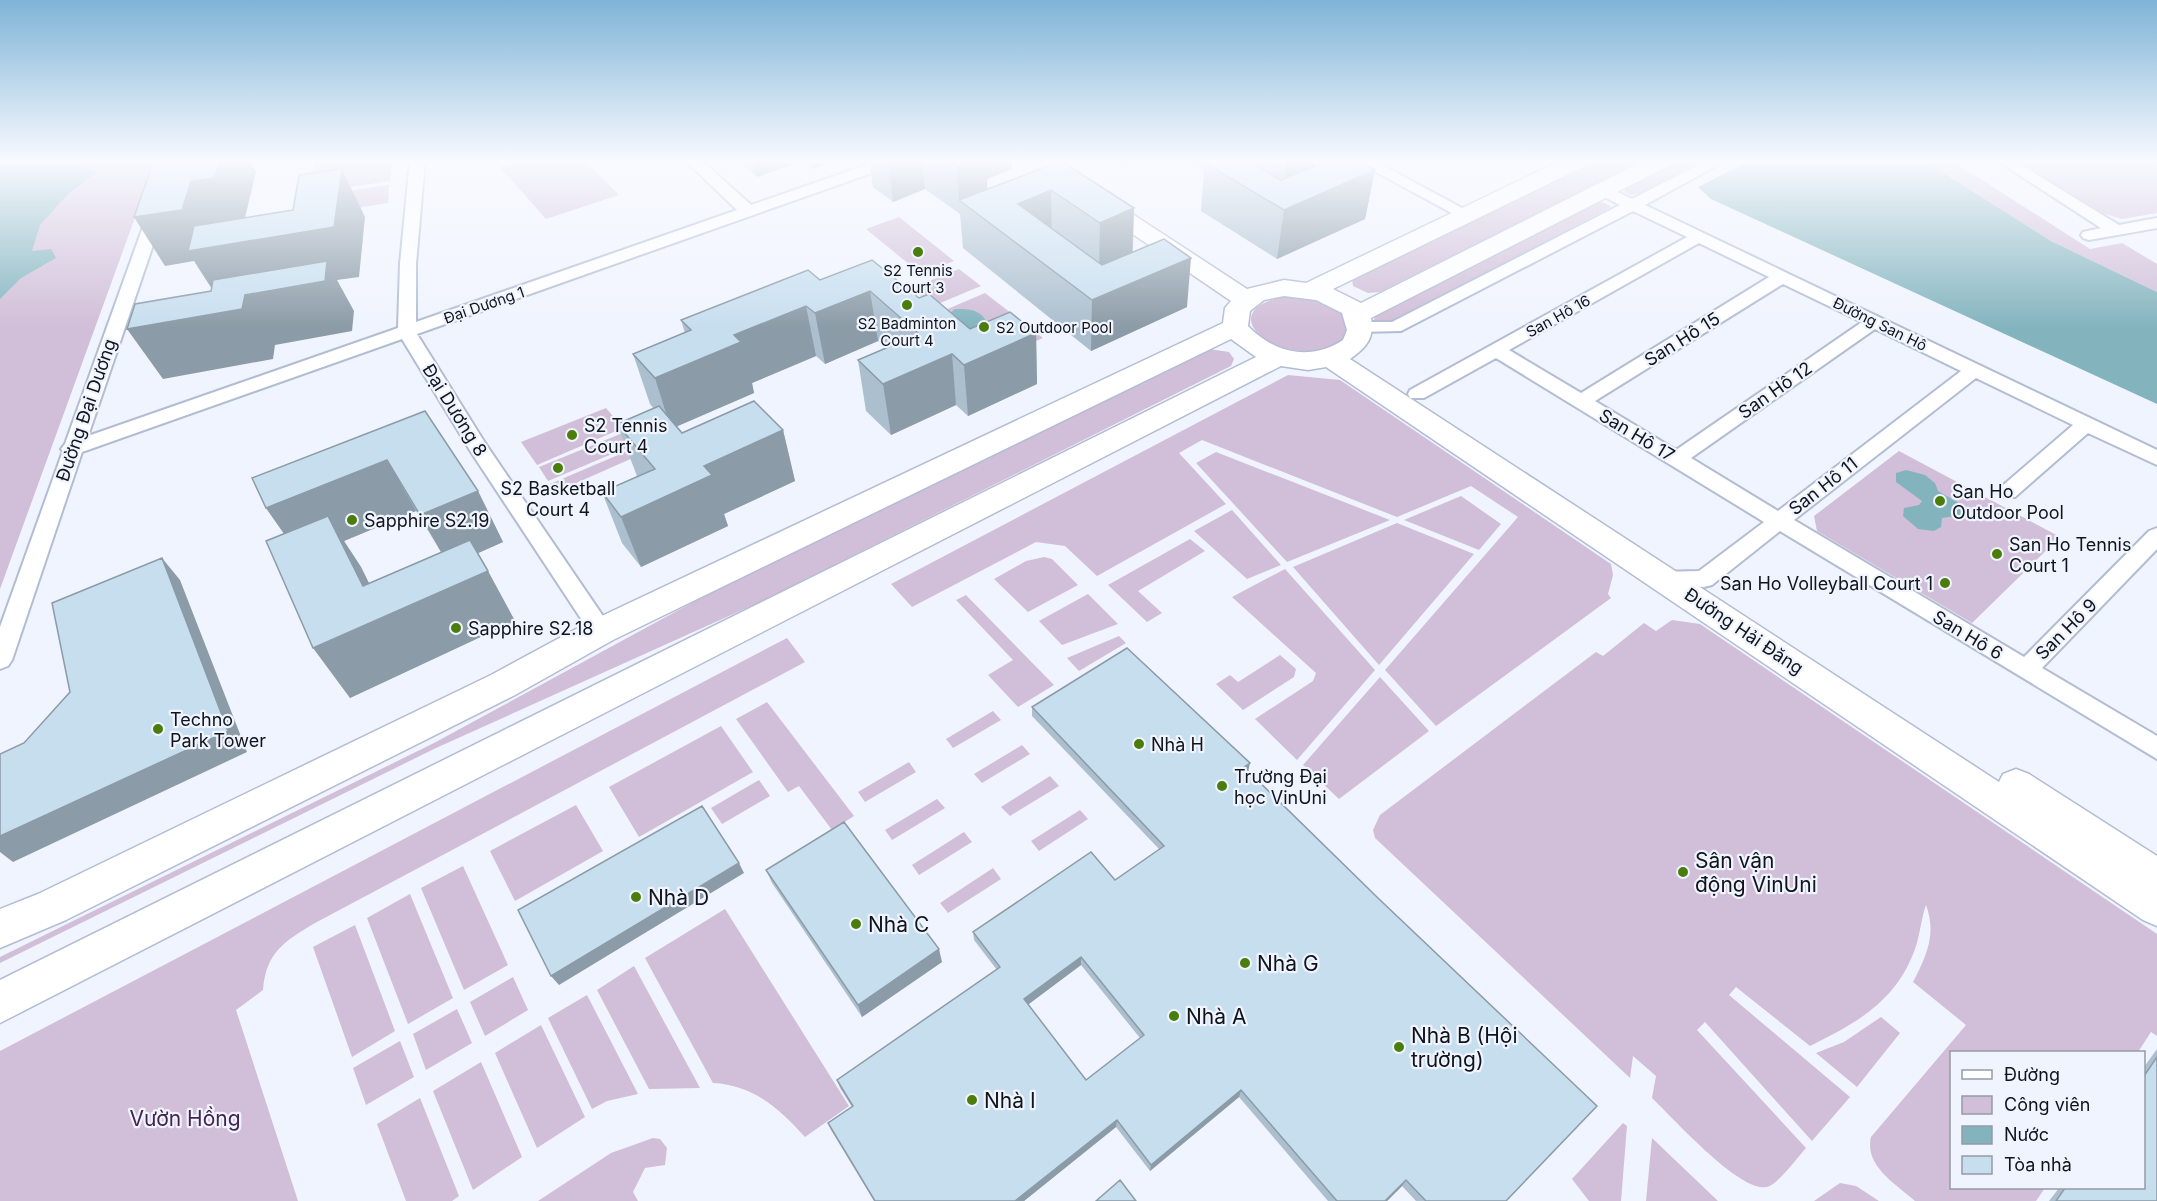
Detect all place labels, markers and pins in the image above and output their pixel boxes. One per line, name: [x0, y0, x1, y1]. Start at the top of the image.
marker: S2 Tennis Court 3: [911, 245, 925, 259]
place label: S2 Tennis Court 3: [883, 261, 953, 297]
marker: S2 Badminton Court 4: [900, 298, 914, 312]
place label: S2 Badminton Court 4: [858, 314, 956, 350]
place label: S2 Outdoor Pool: [996, 318, 1112, 337]
marker: S2 Outdoor Pool: [977, 320, 991, 334]
place label: S2 Tennis Court 4: [584, 415, 667, 457]
marker: S2 Tennis Court 4: [565, 428, 579, 442]
marker: S2 Basketball Court 4: [551, 461, 565, 475]
place label: S2 Basketball Court 4: [501, 478, 615, 520]
place label: San Ho Outdoor Pool: [1952, 481, 2064, 523]
marker: San Ho Outdoor Pool: [1933, 494, 1947, 508]
place label: Sapphire S2.19: [364, 510, 489, 531]
marker: Sapphire S2.19: [345, 513, 359, 527]
place label: San Ho Tennis Court 1: [2009, 534, 2131, 576]
marker: San Ho Tennis Court 1: [1990, 547, 2004, 561]
place label: San Ho Volleyball Court 1: [1720, 573, 1933, 594]
marker: San Ho Volleyball Court 1: [1938, 576, 1952, 590]
place label: Sapphire S2.18: [468, 618, 593, 639]
marker: Sapphire S2.18: [449, 621, 463, 635]
place label: Techno Park Tower: [170, 709, 266, 751]
marker: Techno Park Tower: [151, 722, 165, 736]
place label: Nhà H: [1151, 734, 1204, 755]
marker: Nhà H: [1132, 737, 1146, 751]
place label: Trường Đại học VinUni: [1234, 766, 1327, 808]
marker: Trường Đại học VinUni: [1215, 779, 1229, 793]
place label: Sân vận động VinUni: [1695, 848, 1817, 897]
marker: Sân vận động VinUni: [1676, 865, 1690, 879]
place label: Nhà D: [648, 885, 709, 910]
marker: Nhà D: [629, 890, 643, 904]
place label: Nhà C: [868, 912, 929, 937]
marker: Nhà C: [849, 917, 863, 931]
place label: Nhà G: [1257, 951, 1319, 976]
marker: Nhà G: [1238, 956, 1252, 970]
place label: Nhà A: [1186, 1004, 1246, 1029]
marker: Nhà A: [1167, 1009, 1181, 1023]
place label: Nhà B (Hội trường): [1411, 1023, 1518, 1072]
marker: Nhà B (Hội trường): [1392, 1040, 1406, 1054]
place label: Nhà I: [984, 1088, 1036, 1113]
marker: Nhà I: [965, 1093, 979, 1107]

